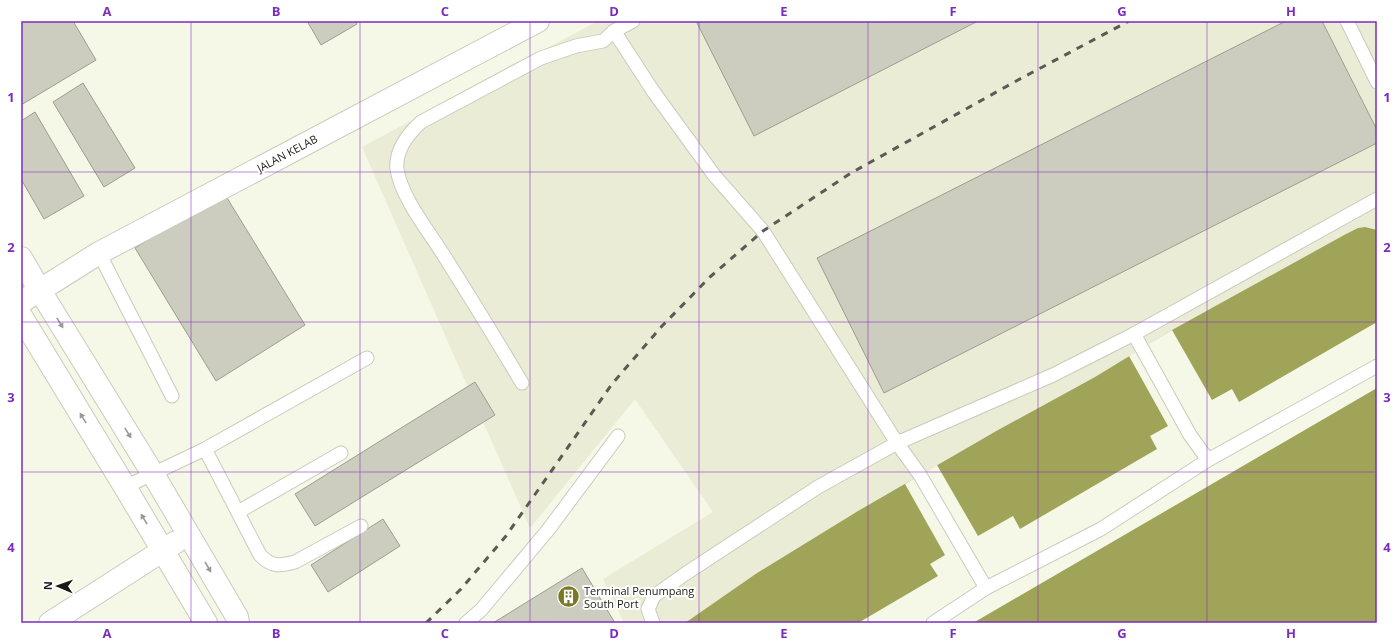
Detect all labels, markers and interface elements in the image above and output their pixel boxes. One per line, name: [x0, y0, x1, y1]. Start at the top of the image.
text: A: [103, 2, 112, 20]
text: B: [272, 2, 281, 20]
text: C: [441, 2, 449, 20]
text: D: [609, 2, 619, 20]
text: E: [780, 2, 788, 20]
text: F: [949, 2, 957, 20]
text: G: [1117, 2, 1127, 20]
text: H: [1286, 2, 1296, 20]
text: 1: [7, 88, 15, 106]
text: 1: [1383, 88, 1391, 106]
street label: JALAN KELAB: [253, 131, 320, 176]
text: 2: [7, 238, 15, 256]
text: 2: [1383, 238, 1391, 256]
one-way arrow: [56, 317, 63, 329]
text: 3: [7, 388, 15, 406]
text: 3: [1383, 388, 1391, 406]
one-way arrow: [80, 412, 87, 424]
one-way arrow: [125, 427, 132, 439]
one-way arrow: [141, 513, 148, 525]
text: 4: [7, 538, 15, 556]
text: 4: [1383, 538, 1391, 556]
one-way arrow: [204, 561, 211, 573]
north arrow: [38, 566, 78, 606]
text: N: [40, 581, 55, 590]
building icon: Terminal Penumpang South Port: [555, 583, 581, 609]
place label: Terminal Penumpang South Port: [584, 583, 694, 611]
text: A: [103, 624, 112, 642]
text: B: [272, 624, 281, 642]
text: C: [441, 624, 449, 642]
text: D: [609, 624, 619, 642]
text: E: [780, 624, 788, 642]
text: F: [949, 624, 957, 642]
text: G: [1117, 624, 1127, 642]
text: H: [1286, 624, 1296, 642]

